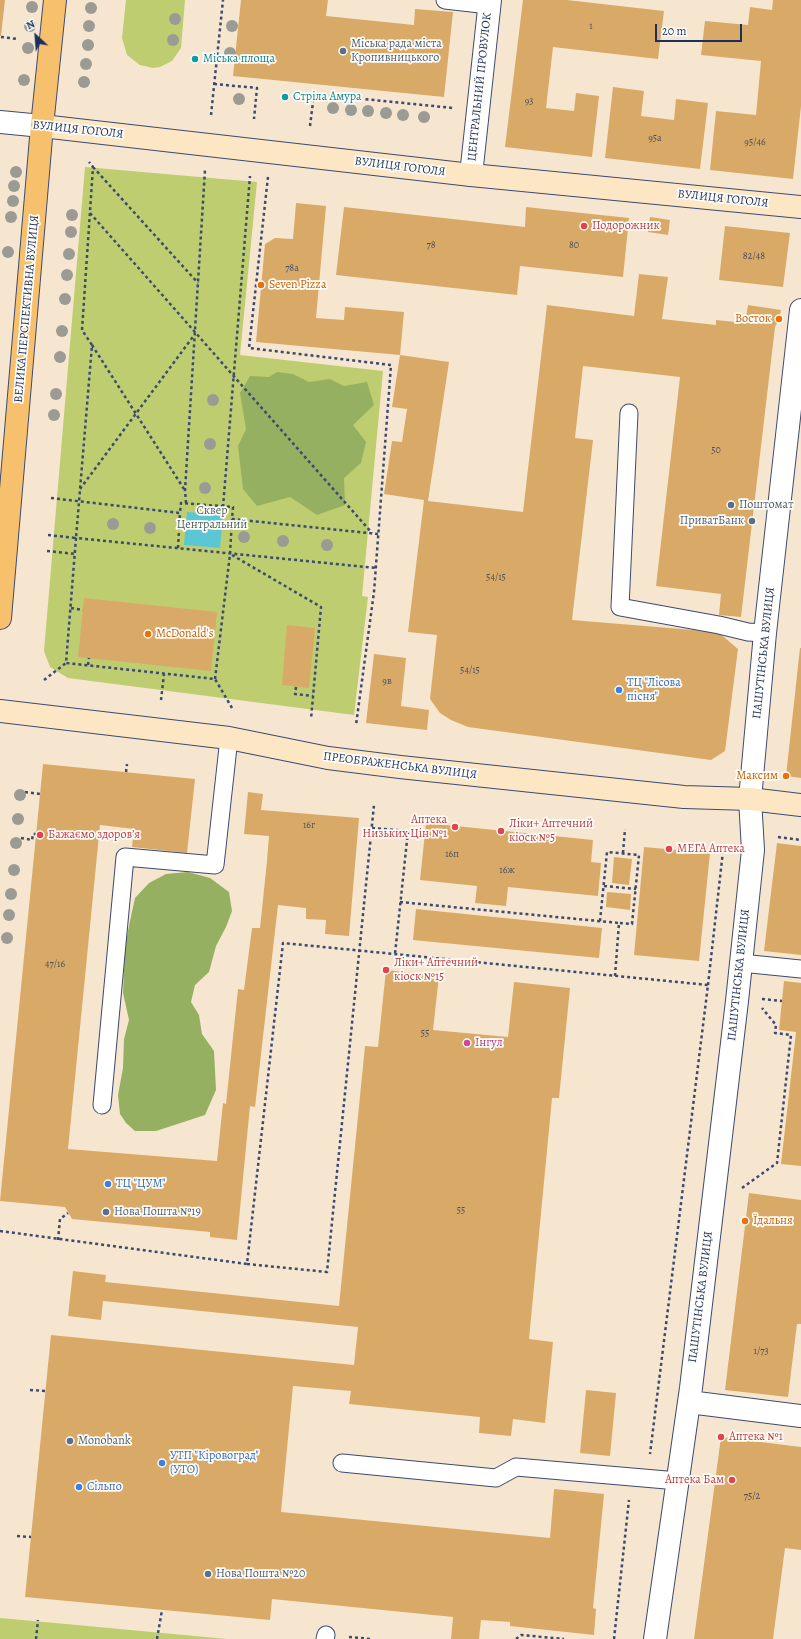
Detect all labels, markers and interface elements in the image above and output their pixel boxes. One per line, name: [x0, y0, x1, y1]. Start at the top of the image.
street label: ЦЕНТРАЛЬНИЙ ПРОВУЛОК: [465, 12, 495, 162]
north arrow: [16, 16, 56, 56]
text: N: [24, 16, 37, 33]
scale bar: [657, 16, 744, 42]
house number: 1: [589, 21, 593, 33]
text: 20 m: [662, 23, 686, 39]
place label: Міська рада міста Кропивницького: [351, 37, 442, 65]
marker: Міська рада міста Кропивницького: [338, 46, 348, 56]
place label: Міська площа: [203, 52, 275, 66]
marker: Міська площа: [190, 54, 200, 64]
place label: Стріла Амура: [293, 90, 361, 104]
marker: Стріла Амура: [280, 92, 290, 102]
house number: 93: [525, 96, 533, 108]
street label: ВУЛИЦЯ ГОГОЛЯ: [32, 118, 124, 142]
house number: 95а: [648, 133, 662, 145]
house number: 95/46: [744, 137, 766, 149]
street label: ВУЛИЦЯ ГОГОЛЯ: [354, 154, 446, 180]
street label: ВУЛИЦЯ ГОГОЛЯ: [677, 187, 769, 211]
street label: ВЕЛИКА ПЕРСПЕКТИВНА ВУЛИЦЯ: [12, 215, 42, 403]
place label: Подорожник: [592, 219, 660, 233]
marker: Подорожник: [579, 221, 589, 231]
house number: 78: [426, 240, 436, 252]
house number: 80: [569, 240, 579, 252]
house number: 82/48: [743, 251, 765, 263]
house number: 78а: [285, 263, 299, 275]
place label: Seven Pizza: [269, 278, 326, 292]
marker: Seven Pizza: [256, 280, 266, 290]
place label: Восток: [735, 312, 771, 326]
marker: Восток: [774, 314, 784, 324]
house number: 50: [711, 445, 721, 457]
place label: Поштомат: [739, 498, 793, 512]
marker: Поштомат: [726, 500, 736, 510]
park label: Сквер Центральний: [177, 504, 247, 532]
place label: ПриватБанк: [680, 514, 744, 528]
marker: ПриватБанк: [747, 516, 757, 526]
house number: 54/15: [486, 572, 506, 584]
street label: ПАШУТІНСЬКА ВУЛИЦЯ: [750, 586, 778, 720]
place label: McDonald's: [156, 627, 214, 641]
marker: McDonald's: [143, 629, 153, 639]
house number: 54/15: [460, 665, 480, 677]
house number: 9в: [382, 676, 392, 688]
place label: ТЦ "Лісова пісня": [627, 676, 681, 704]
marker: ТЦ "Лісова пісня": [614, 685, 624, 695]
street label: ПРЕОБРАЖЕНСЬКА ВУЛИЦЯ: [322, 749, 478, 783]
place label: Максим: [736, 769, 778, 783]
marker: Максим: [781, 771, 791, 781]
place label: Аптека Низьких Цін №1: [362, 813, 447, 841]
place label: Ліки+ Аптечний кіоск №5: [509, 817, 593, 845]
house number: 16г: [303, 820, 315, 832]
marker: Аптека Низьких Цін №1: [450, 822, 460, 832]
marker: Ліки+ Аптечний кіоск №5: [496, 826, 506, 836]
place label: Бажаємо здоровʼя: [48, 828, 140, 842]
marker: Бажаємо здоровʼя: [35, 830, 45, 840]
place label: МЕГА Аптека: [677, 842, 745, 856]
marker: МЕГА Аптека: [664, 844, 674, 854]
house number: 16п: [445, 849, 459, 861]
house number: 16ж: [499, 865, 515, 877]
street label: ПАШУТІНСЬКА ВУЛИЦЯ: [725, 908, 753, 1042]
place label: Ліки+ Аптечний кіоск №15: [394, 956, 478, 984]
house number: 47/16: [45, 959, 65, 971]
marker: Ліки+ Аптечний кіоск №15: [381, 965, 391, 975]
house number: 55: [421, 1028, 429, 1040]
place label: Інгул: [475, 1036, 503, 1050]
marker: Інгул: [462, 1038, 472, 1048]
place label: ТЦ "ЦУМ": [116, 1177, 166, 1191]
marker: ТЦ "ЦУМ": [103, 1179, 113, 1189]
place label: Нова Пошта №19: [114, 1205, 201, 1219]
house number: 55: [457, 1205, 465, 1217]
marker: Нова Пошта №19: [101, 1207, 111, 1217]
place label: Їдальня: [753, 1214, 793, 1228]
marker: Їдальня: [740, 1216, 750, 1226]
street label: ПАШУТІНСЬКА ВУЛИЦЯ: [686, 1230, 716, 1364]
house number: 1/73: [753, 1346, 769, 1358]
place label: Аптека №1: [729, 1430, 783, 1444]
marker: Аптека №1: [716, 1432, 726, 1442]
place label: Monobank: [78, 1434, 131, 1448]
marker: Monobank: [65, 1436, 75, 1446]
place label: УТП "Кіровоград" (УТО): [170, 1449, 259, 1477]
marker: УТП "Кіровоград" (УТО): [157, 1458, 167, 1468]
place label: Аптека Бам: [665, 1473, 724, 1487]
marker: Аптека Бам: [727, 1475, 737, 1485]
place label: Сільпо: [87, 1480, 122, 1494]
marker: Сільпо: [74, 1482, 84, 1492]
house number: 75/2: [744, 1491, 760, 1503]
place label: Нова Пошта №20: [216, 1567, 305, 1581]
marker: Нова Пошта №20: [203, 1569, 213, 1579]

